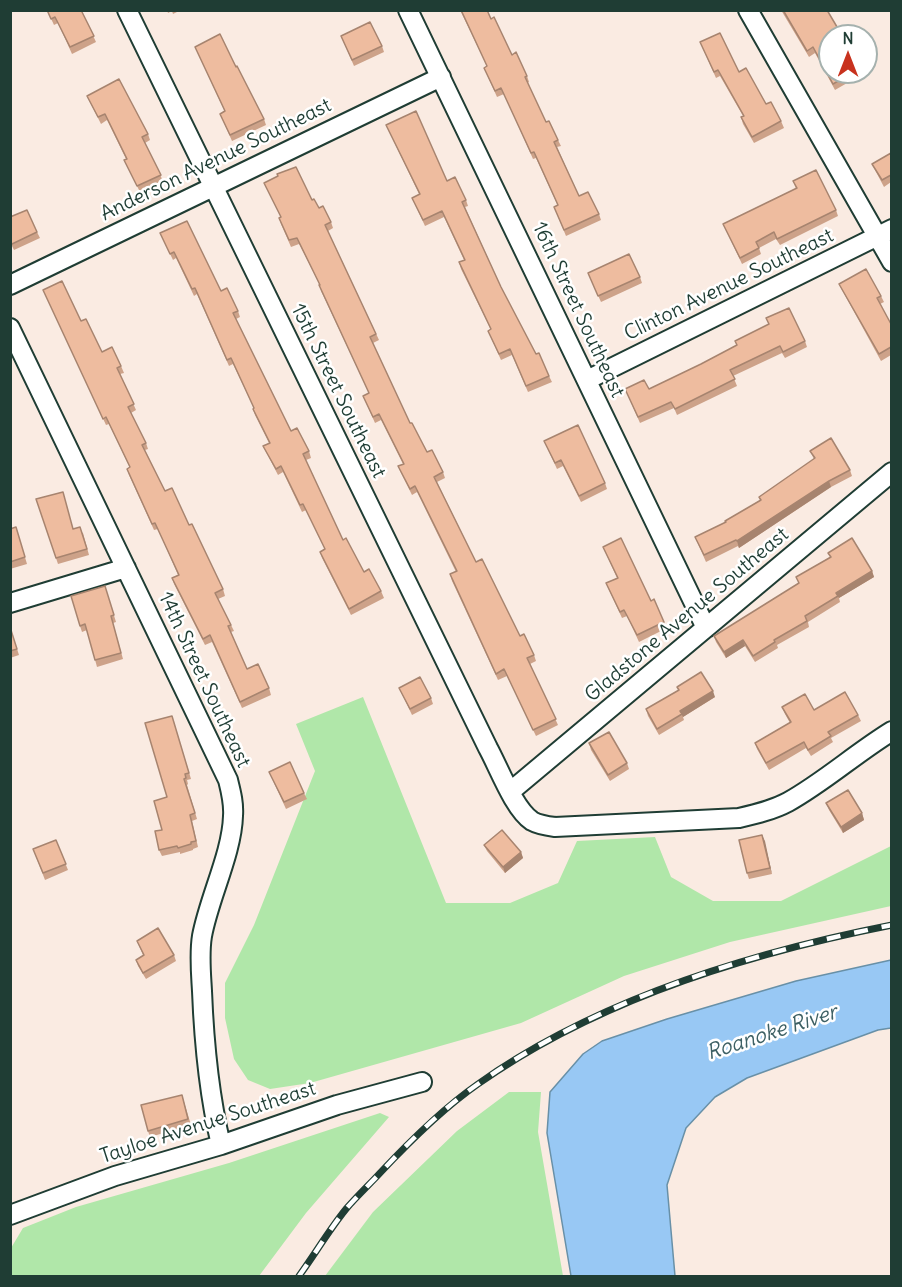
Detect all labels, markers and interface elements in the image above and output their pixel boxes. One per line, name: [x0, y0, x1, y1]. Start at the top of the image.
north arrow: [818, 24, 878, 84]
text: N: [842, 28, 854, 48]
street label: Anderson Avenue Southeast: [97, 94, 335, 226]
street label: 16th Street Southeast: [527, 218, 629, 402]
street label: Clinton Avenue Southeast: [620, 224, 838, 346]
street label: 15th Street Southeast: [285, 300, 391, 482]
street label: Gladstone Avenue Southeast: [580, 523, 794, 707]
street label: 14th Street Southeast: [153, 588, 255, 772]
water label: Roanoke River: [703, 1000, 841, 1066]
street label: Tayloe Avenue Southeast: [97, 1077, 319, 1169]

